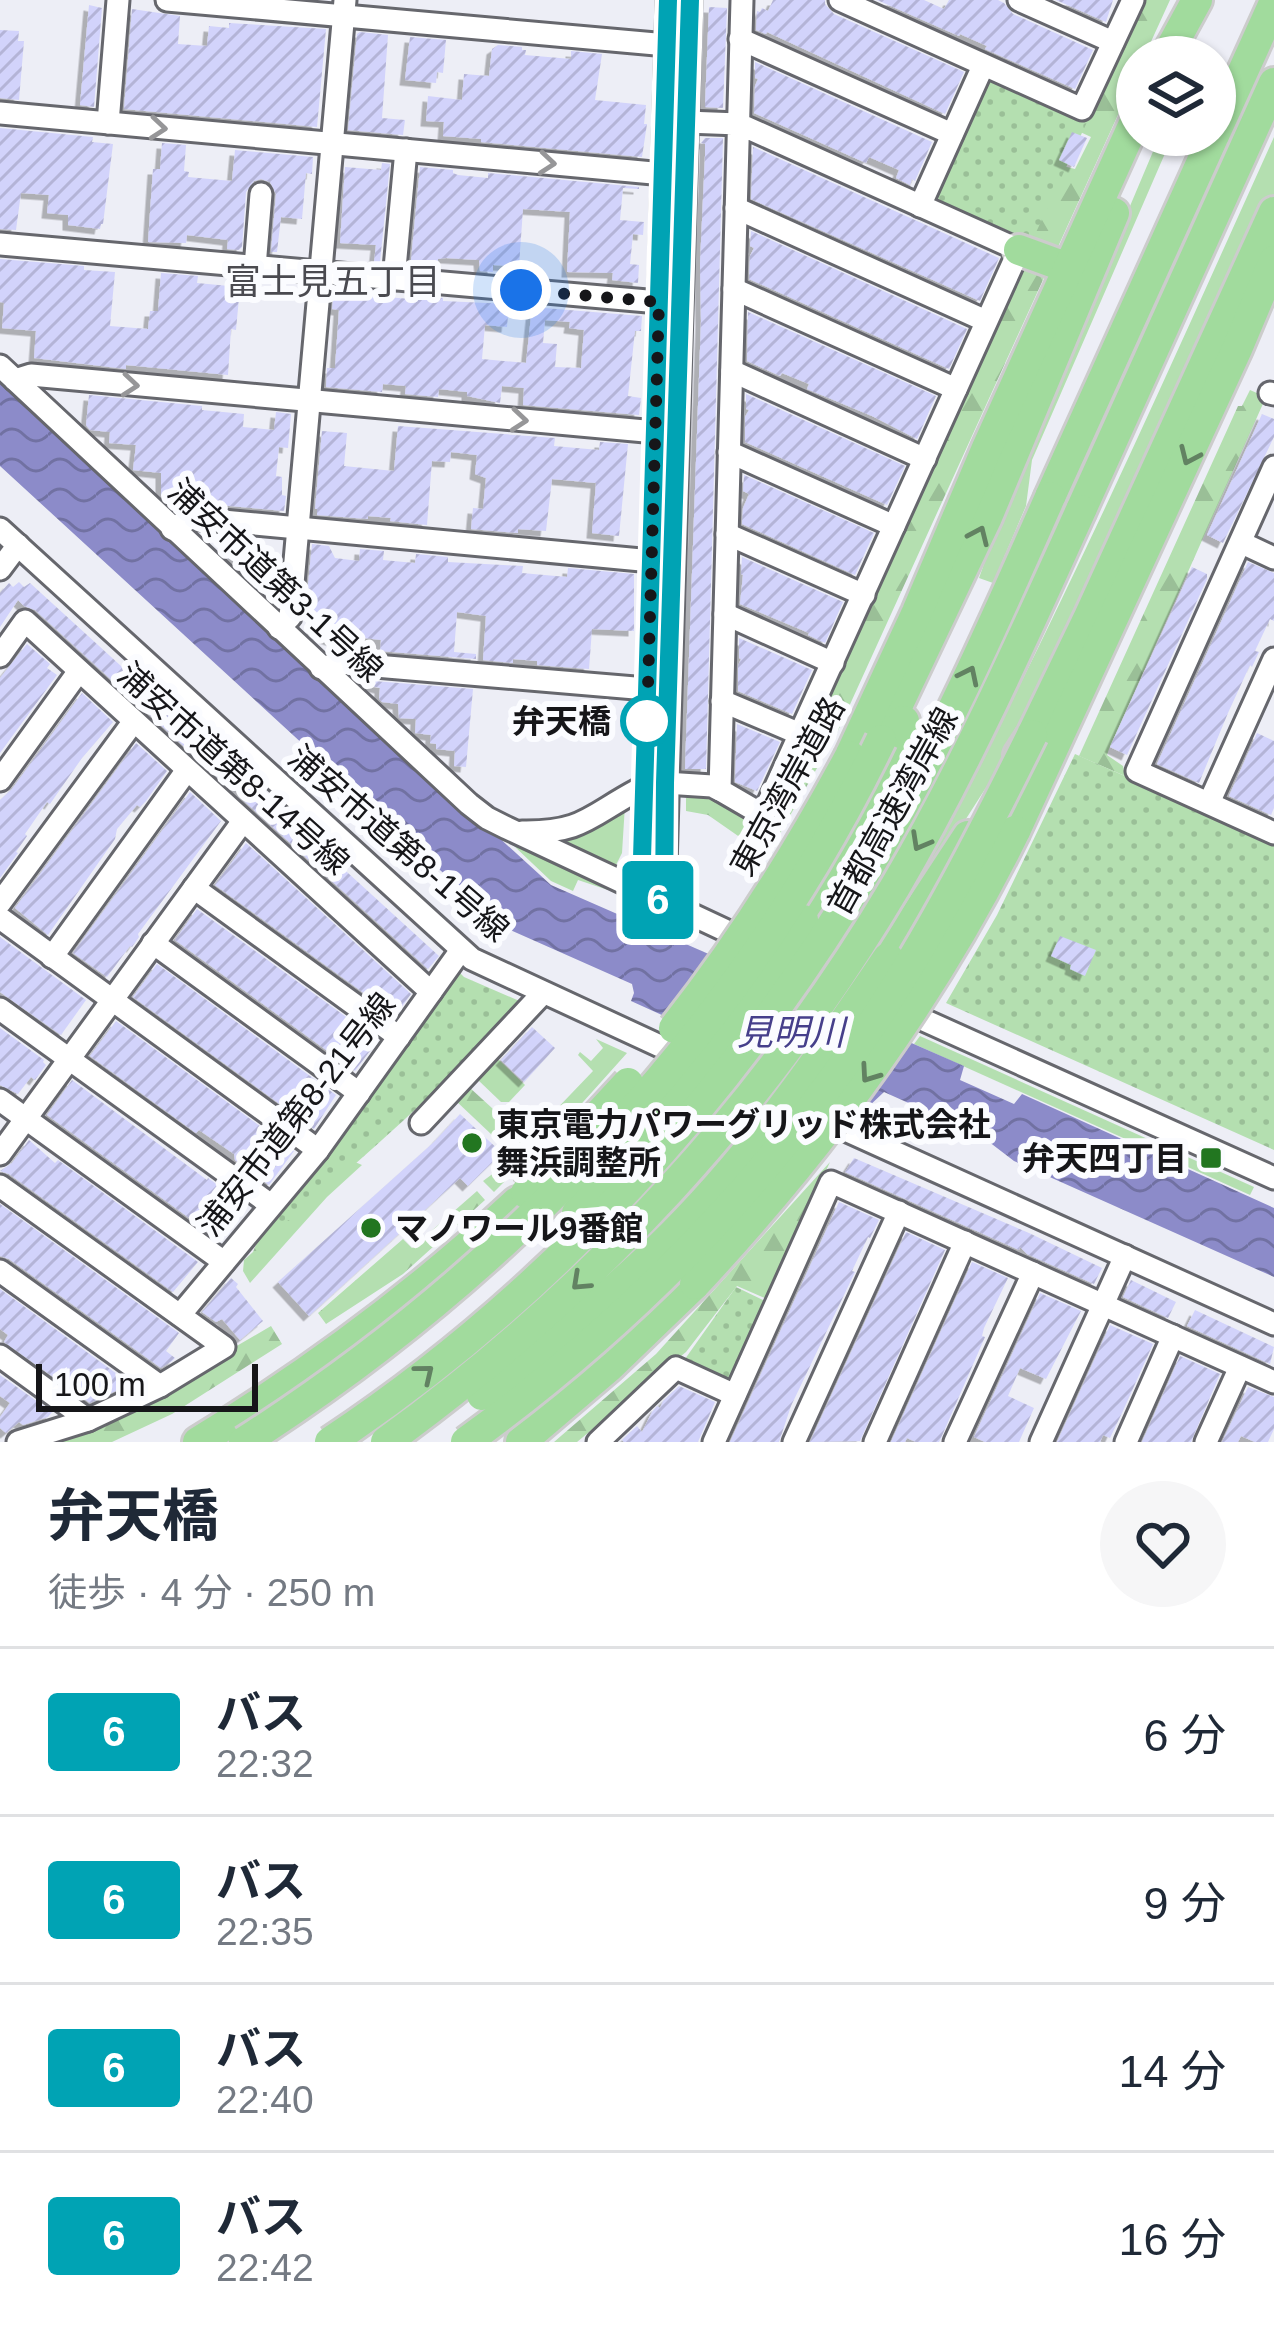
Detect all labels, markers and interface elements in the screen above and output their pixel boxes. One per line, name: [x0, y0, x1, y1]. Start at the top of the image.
map controls: [1116, 36, 1236, 156]
button: layers: [1116, 36, 1236, 156]
one-way arrow: [149, 115, 168, 140]
one-way arrow: [538, 150, 557, 175]
your location: [491, 260, 551, 320]
district label: 富士見五丁目: [225, 261, 441, 302]
one-way arrow: [121, 372, 140, 397]
one-way arrow: [510, 407, 529, 432]
one-way arrow: [1179, 444, 1203, 465]
street label: 浦安市道第3-1号線: [161, 472, 390, 689]
one-way arrow: [965, 526, 988, 547]
street label: 浦安市道第8-14号線: [111, 655, 356, 882]
one-way arrow: [955, 666, 978, 687]
street label: 東京湾岸道路: [723, 691, 852, 882]
marker: 弁天橋: [622, 696, 672, 746]
street label: 首都高速湾岸線: [820, 701, 965, 921]
place label: 弁天橋: [512, 703, 611, 740]
street label: 浦安市道第8-1号線: [281, 738, 516, 949]
one-way arrow: [911, 829, 934, 851]
line badge: 6: [619, 861, 697, 939]
text: 6: [646, 876, 670, 923]
street label: 浦安市道第8-21号線: [190, 986, 402, 1243]
water label: 見明川: [737, 1012, 849, 1053]
one-way arrow: [861, 1061, 883, 1083]
place label: 東京電力パワーグリッド株式会社 舞浜調整所: [496, 1106, 991, 1181]
marker: 東京電力パワーグリッド株式会社 舞浜調整所: [459, 1130, 485, 1156]
place label: 弁天四丁目: [1022, 1140, 1187, 1177]
marker: 弁天四丁目: [1198, 1145, 1224, 1171]
place label: マノワール9番館: [395, 1210, 643, 1247]
marker: マノワール9番館: [358, 1215, 384, 1241]
one-way arrow: [573, 1268, 594, 1289]
scale bar: [36, 1358, 258, 1411]
text: 100 m: [54, 1366, 146, 1403]
one-way arrow: [411, 1366, 433, 1387]
button: heart: [1100, 1481, 1226, 1607]
text: 弁天橋: [48, 1484, 219, 1548]
text: 徒歩 · 4 分 · 250 m: [48, 1571, 375, 1614]
text: バス: [216, 1688, 306, 1739]
text: 6: [102, 1708, 126, 1755]
text: 6 分: [1143, 1710, 1226, 1761]
text: 22:32: [216, 1742, 314, 1785]
text: バス: [216, 1856, 306, 1907]
text: 6: [102, 1876, 126, 1923]
text: 9 分: [1143, 1878, 1226, 1929]
text: 22:35: [216, 1910, 314, 1953]
text: バス: [216, 2024, 306, 2075]
text: 6: [102, 2044, 126, 2091]
text: 14 分: [1118, 2046, 1226, 2097]
text: 22:40: [216, 2078, 314, 2121]
text: バス: [216, 2192, 306, 2243]
text: 6: [102, 2212, 126, 2259]
text: 16 分: [1118, 2214, 1226, 2265]
text: 22:42: [216, 2246, 314, 2289]

